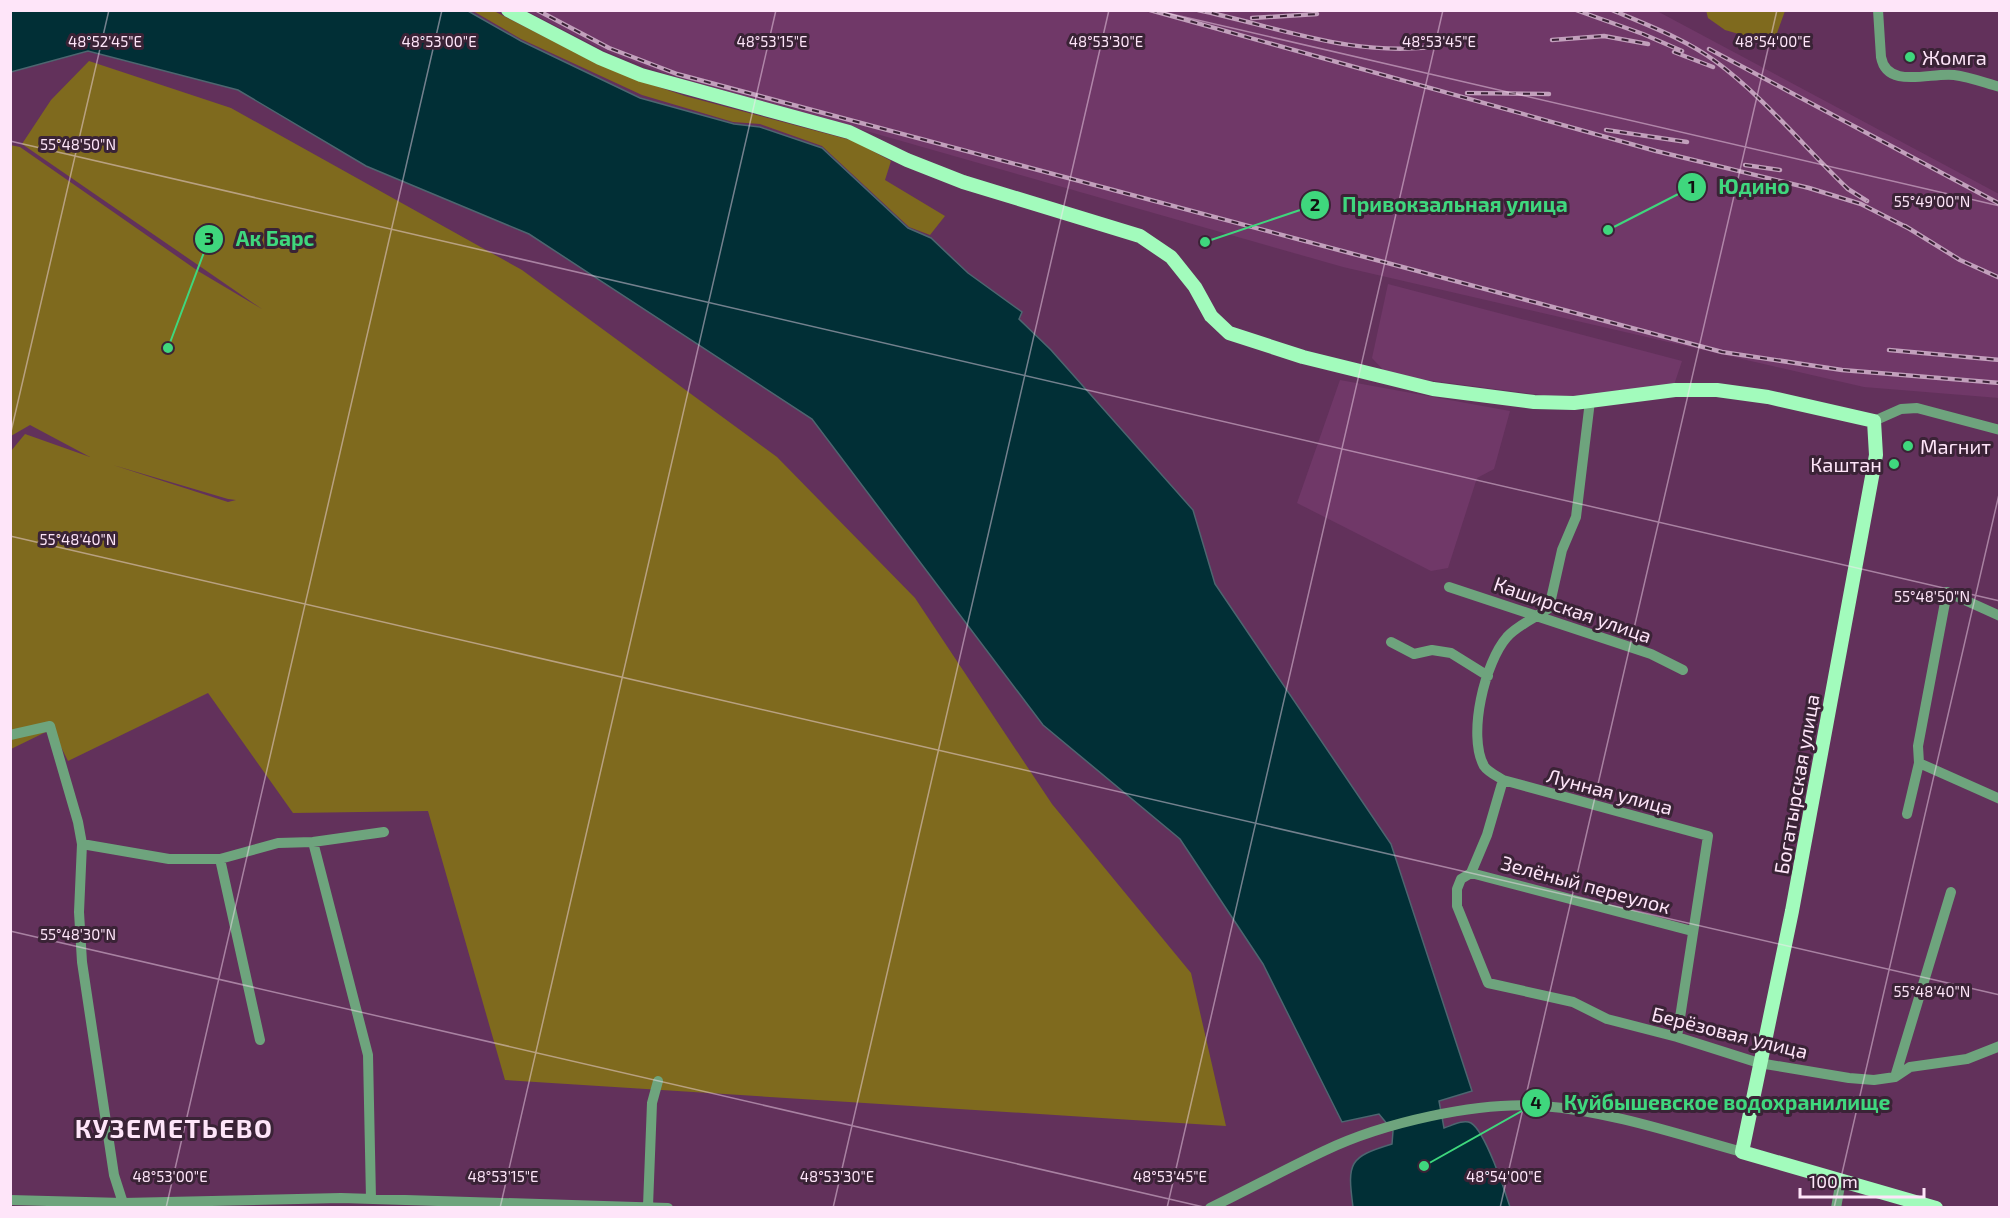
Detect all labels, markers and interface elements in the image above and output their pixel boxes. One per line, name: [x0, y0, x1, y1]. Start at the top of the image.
text: 48°52'45"E: [68, 32, 142, 50]
text: 48°53'00"E: [401, 32, 477, 50]
text: 48°53'15"E: [737, 32, 808, 50]
text: 48°53'30"E: [1069, 32, 1143, 50]
text: 48°53'45"E: [1402, 32, 1476, 50]
text: 48°54'00"E: [1735, 32, 1811, 50]
place label: Жомга: [1922, 45, 1987, 69]
marker: Жомга: [1903, 50, 1917, 64]
text: 55°48'50"N: [40, 135, 116, 153]
callout: Юдино: [1677, 167, 1802, 206]
text: Юдино: [1718, 173, 1790, 198]
text: 1: [1688, 175, 1696, 197]
callout: Привокзальная улица: [1300, 185, 1580, 224]
text: Привокзальная улица: [1342, 191, 1568, 216]
text: 55°49'00"N: [1894, 192, 1970, 210]
text: 2: [1310, 193, 1320, 215]
callout: Ак Барс: [194, 219, 326, 258]
text: Ак Барс: [236, 225, 315, 250]
text: 3: [204, 227, 214, 249]
place label: Магнит: [1920, 434, 1991, 458]
marker: Магнит: [1901, 439, 1915, 453]
place label: Каштан: [1810, 452, 1882, 476]
marker: Каштан: [1887, 457, 1901, 471]
text: 55°48'40"N: [40, 530, 116, 548]
street label: Каширская улица: [1491, 571, 1655, 648]
text: 55°48'50"N: [1894, 587, 1970, 605]
street label: Богатырская улица: [1768, 692, 1825, 876]
street label: Лунная улица: [1544, 763, 1675, 820]
street label: Зелёный переулок: [1499, 850, 1673, 919]
text: 55°48'30"N: [40, 925, 116, 943]
text: 55°48'40"N: [1894, 982, 1970, 1000]
street label: Берёзовая улица: [1649, 1001, 1810, 1064]
callout: Куйбышевское водохранилище: [1521, 1083, 1902, 1122]
text: Куйбышевское водохранилище: [1564, 1089, 1890, 1114]
text: 4: [1530, 1091, 1542, 1113]
district label: КУЗЕМЕТЬЕВО: [75, 1112, 273, 1143]
scale bar: [1800, 1161, 1924, 1199]
text: 48°53'00"E: [132, 1167, 208, 1185]
text: 48°53'15"E: [468, 1167, 539, 1185]
text: 48°53'30"E: [800, 1167, 874, 1185]
text: 48°53'45"E: [1133, 1167, 1207, 1185]
text: 48°54'00"E: [1466, 1167, 1542, 1185]
text: 100 m: [1809, 1170, 1858, 1192]

